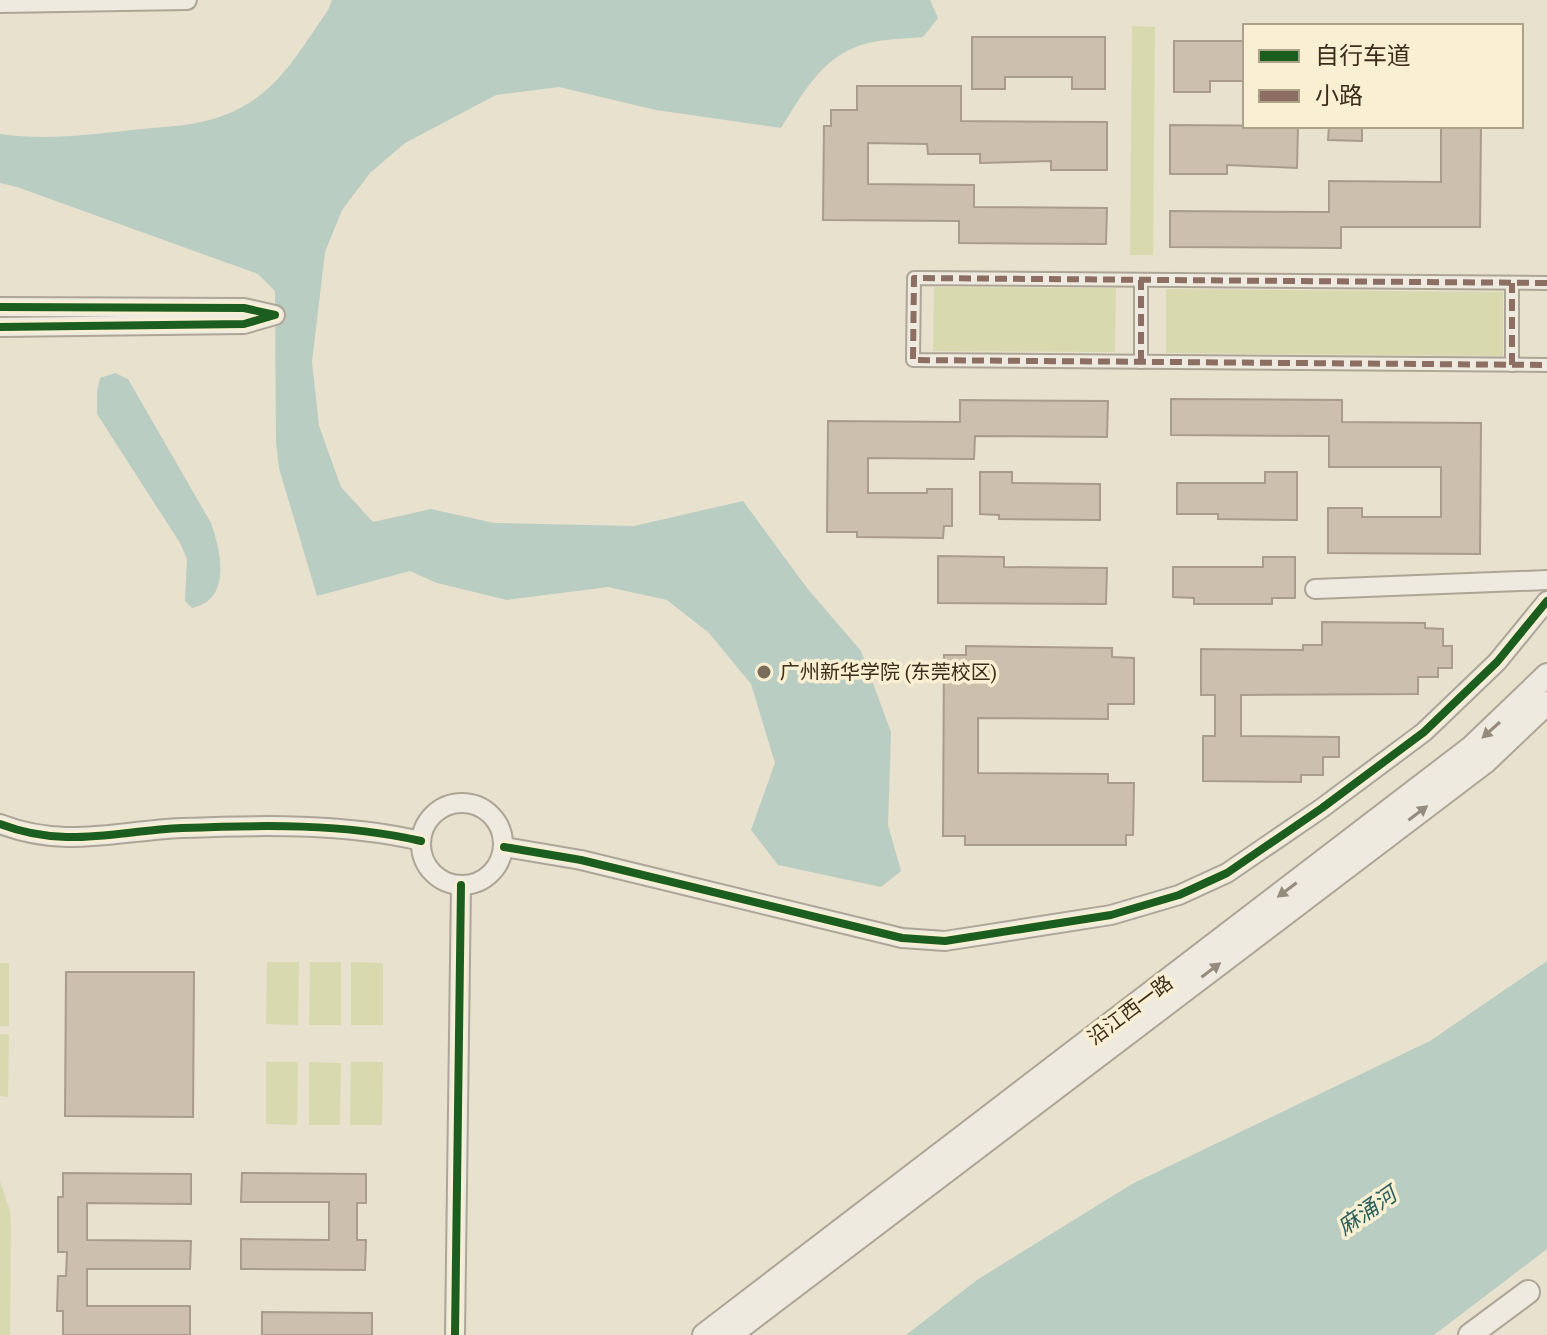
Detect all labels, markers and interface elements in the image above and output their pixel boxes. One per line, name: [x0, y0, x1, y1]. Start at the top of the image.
legend: [1243, 24, 1523, 128]
text: 自行车道: [1315, 42, 1411, 69]
text: 小路: [1315, 82, 1363, 109]
place label: 广州新华学院 (东莞校区): [780, 661, 998, 684]
marker: 广州新华学院 (东莞校区): [755, 663, 773, 681]
one-way arrow: [1482, 720, 1501, 738]
one-way arrow: [1408, 806, 1428, 822]
one-way arrow: [1277, 882, 1297, 898]
one-way arrow: [1200, 963, 1221, 979]
street label: 沿江西一路: [1083, 971, 1177, 1049]
water label: 麻涌河: [1333, 1180, 1404, 1240]

